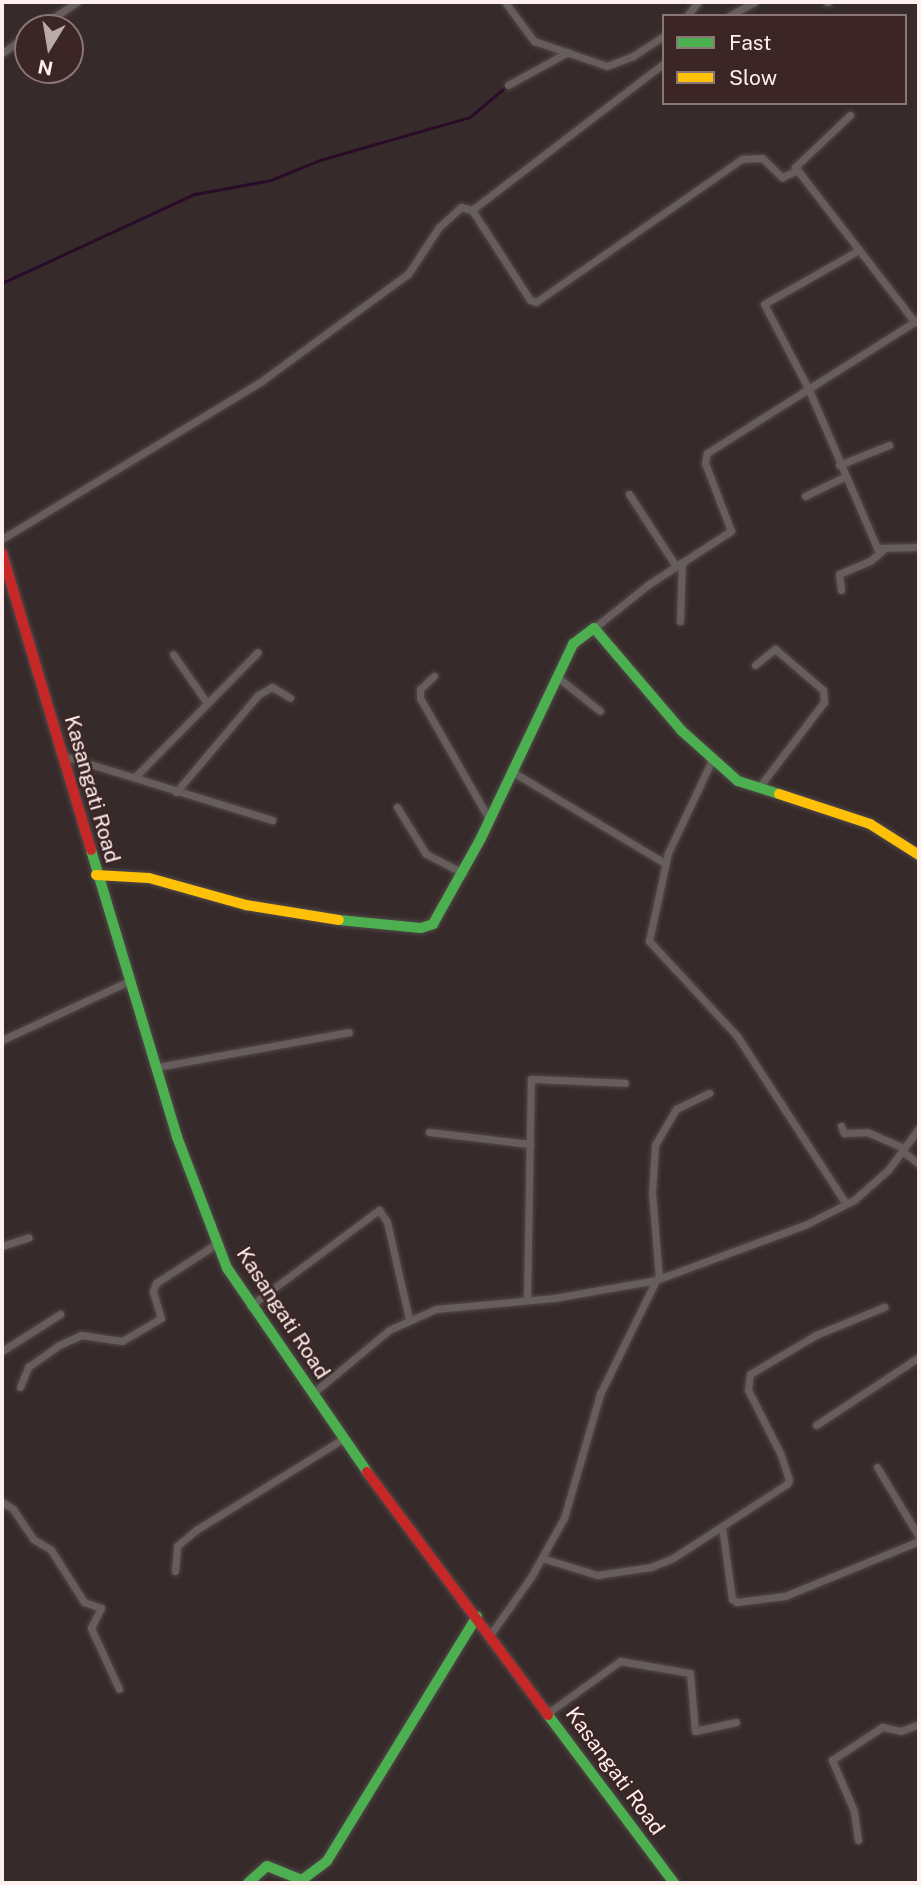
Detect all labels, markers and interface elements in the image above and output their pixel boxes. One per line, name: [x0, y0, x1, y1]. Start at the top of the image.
north arrow: [14, 14, 84, 84]
legend: [662, 14, 907, 105]
text: Fast: [729, 30, 771, 55]
text: N: [36, 55, 55, 80]
text: Slow: [729, 65, 777, 90]
street label: Kasangati Road: [59, 712, 125, 866]
street label: Kasangati Road: [231, 1242, 335, 1384]
street label: Kasangati Road: [560, 1702, 670, 1840]

